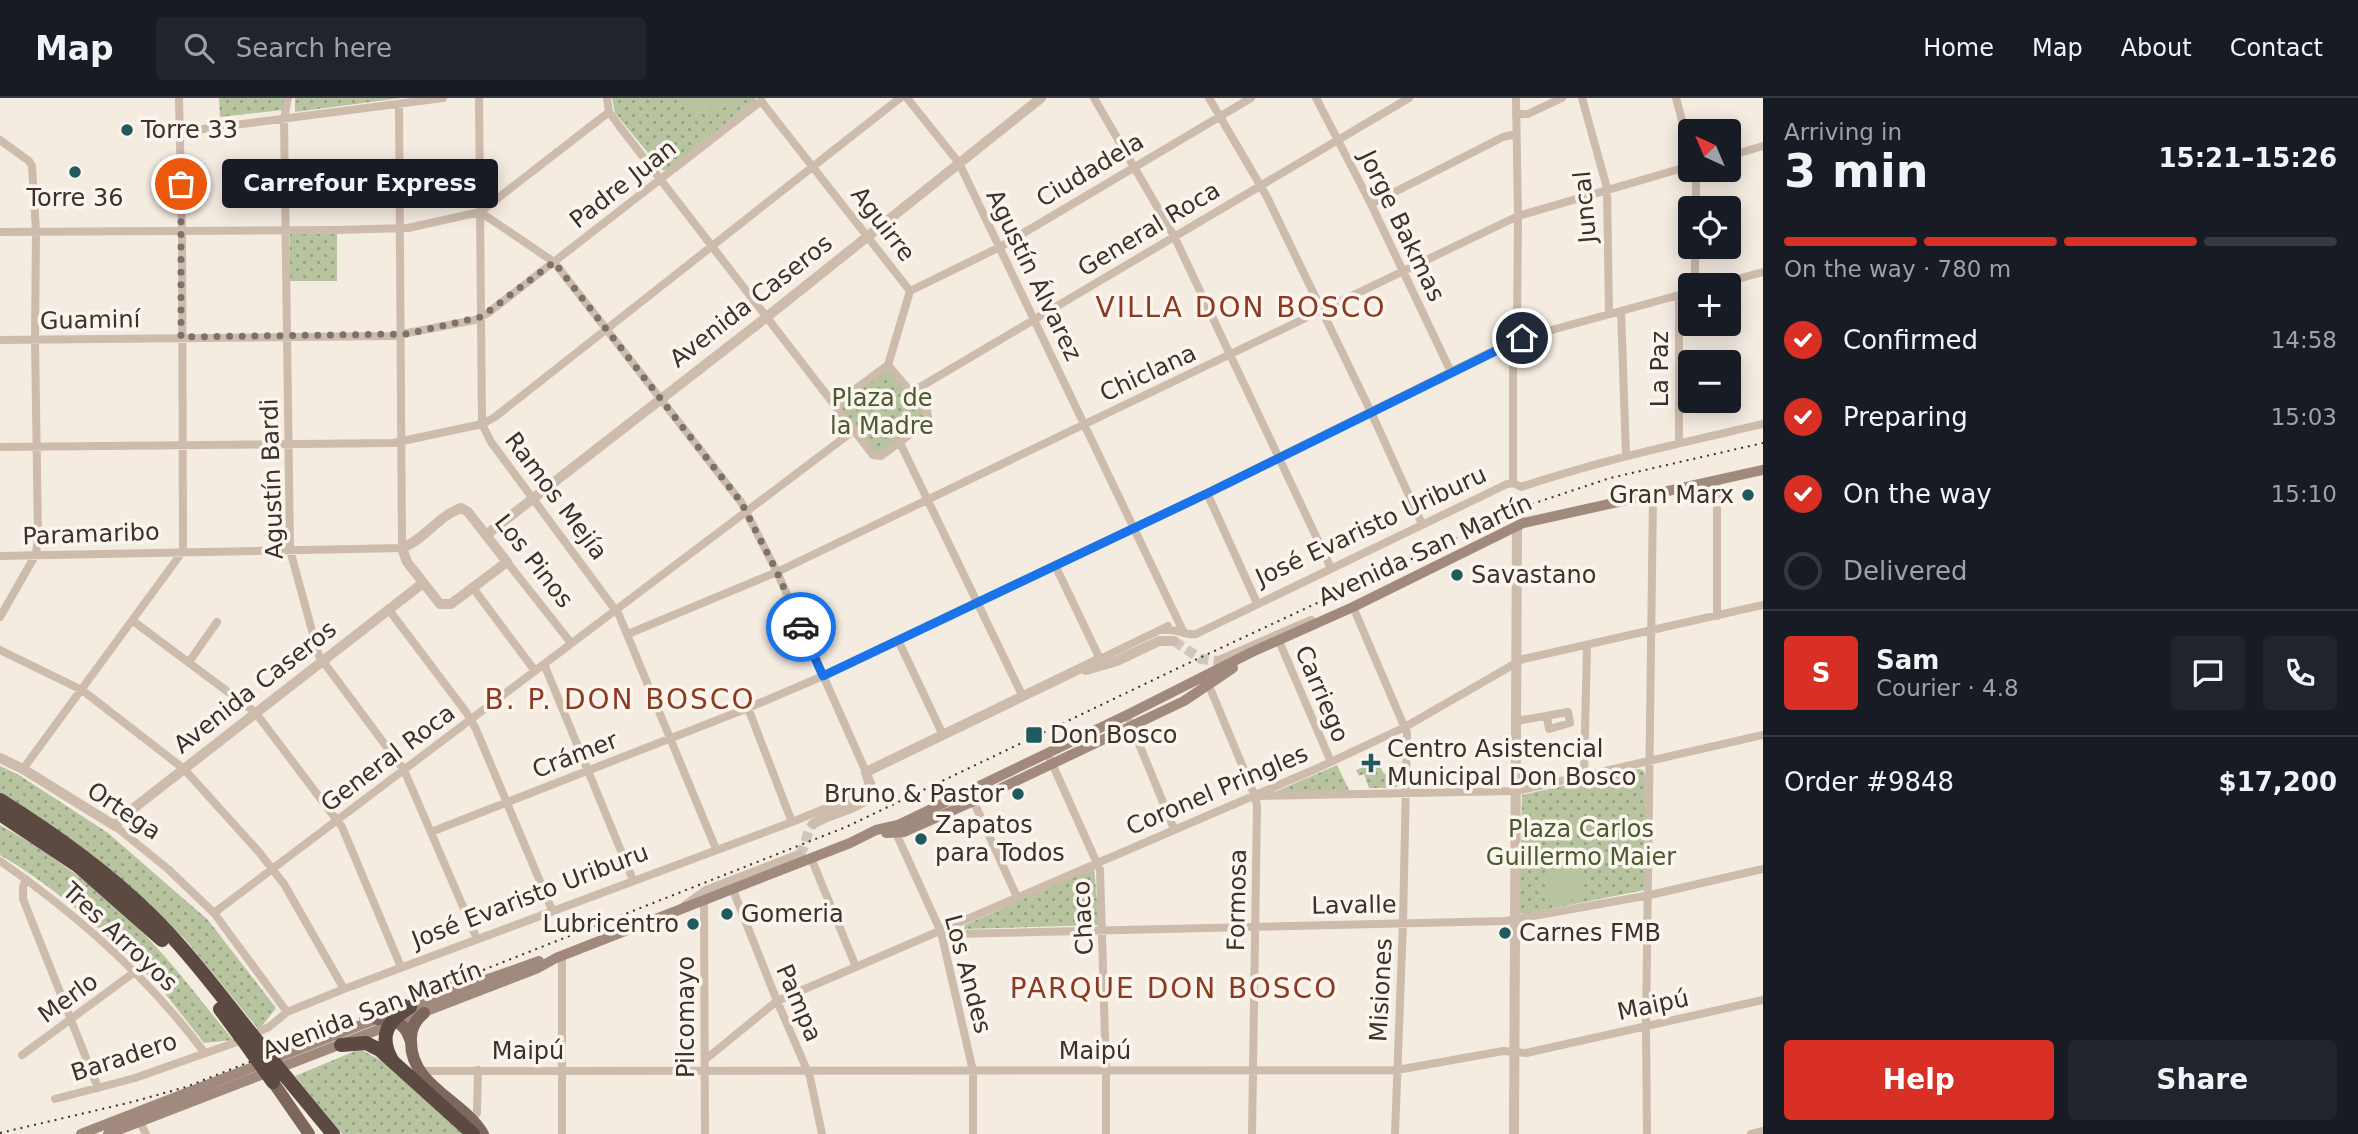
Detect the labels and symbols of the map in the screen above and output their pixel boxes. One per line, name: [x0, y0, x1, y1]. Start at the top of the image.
place label: Torre 33: [140, 116, 238, 144]
north arrow: [1678, 119, 1741, 182]
marker: Torre 33: [119, 122, 135, 138]
street label: Ciudadela: [1031, 127, 1149, 213]
street label: Padre Juan: [564, 134, 682, 234]
street label: Jorge Bakmas: [1352, 144, 1451, 306]
pin: [151, 154, 211, 214]
callout: Carrefour Express: [223, 160, 500, 208]
marker: Torre 36: [67, 164, 83, 180]
street label: Juncal: [1568, 170, 1602, 246]
street label: General Roca: [1073, 176, 1225, 282]
street label: Aguirre: [845, 181, 921, 267]
place label: Torre 36: [26, 184, 123, 212]
street label: Agustín Álvarez: [980, 184, 1088, 365]
street label: Avenida Caseros: [664, 229, 838, 373]
district label: VILLA DON BOSCO: [1096, 291, 1386, 324]
street label: Guaminí: [40, 305, 142, 335]
pin: [1492, 308, 1552, 368]
street label: La Paz: [1646, 331, 1674, 407]
street label: Chiclana: [1095, 339, 1201, 407]
park label: Plaza de la Madre: [830, 384, 934, 440]
street label: Agustín Bardi: [255, 398, 289, 560]
street label: Ramos Mejía: [499, 427, 613, 565]
street label: José Evaristo Uriburu: [1249, 460, 1491, 593]
place label: Gran Marx: [1609, 481, 1734, 509]
marker: Gran Marx: [1740, 487, 1756, 503]
street label: Avenida San Martín: [1314, 488, 1536, 612]
street label: Los Pinos: [489, 509, 579, 613]
street label: Paramaribo: [22, 518, 160, 550]
place label: Savastano: [1471, 561, 1596, 589]
marker: Savastano: [1449, 567, 1465, 583]
courier: [766, 592, 836, 662]
street label: Avenida Caseros: [168, 615, 342, 759]
street label: Carriego: [1289, 642, 1355, 746]
district label: B. P. DON BOSCO: [485, 683, 755, 716]
street label: General Roca: [316, 699, 460, 817]
place label: Don Bosco: [1050, 721, 1178, 749]
marker: Don Bosco: [1024, 725, 1044, 745]
street label: Crámer: [528, 726, 622, 784]
place label: Centro Asistencial Municipal Don Bosco: [1387, 735, 1636, 791]
street label: Coronel Pringles: [1122, 739, 1312, 841]
marker: Centro Asistencial Municipal Don Bosco: [1361, 753, 1381, 773]
street label: Ortega: [82, 776, 166, 846]
place label: Bruno & Pastor: [824, 780, 1004, 808]
marker: Bruno & Pastor: [1010, 786, 1026, 802]
place label: Zapatos para Todos: [935, 811, 1065, 867]
park label: Plaza Carlos Guillermo Maier: [1486, 815, 1676, 871]
marker: Zapatos para Todos: [913, 831, 929, 847]
street label: José Evaristo Uriburu: [406, 838, 652, 955]
street label: Formosa: [1222, 849, 1252, 951]
street label: Tres Arroyos: [56, 876, 183, 997]
street label: Chaco: [1067, 880, 1099, 956]
street label: Lavalle: [1311, 890, 1397, 920]
place label: Gomeria: [741, 900, 844, 928]
marker: Gomeria: [719, 906, 735, 922]
place label: Lubricentro: [542, 910, 679, 938]
street label: Los Andes: [939, 912, 997, 1036]
marker: Lubricentro: [685, 916, 701, 932]
place label: Carnes FMB: [1519, 919, 1661, 947]
marker: Carnes FMB: [1497, 925, 1513, 941]
street label: Misiones: [1364, 937, 1398, 1043]
street label: Avenida San Martín: [258, 955, 486, 1065]
street label: Pilcomayo: [672, 956, 700, 1078]
street label: Pampa: [770, 960, 828, 1046]
street label: Merlo: [33, 967, 103, 1029]
district label: PARQUE DON BOSCO: [1010, 972, 1338, 1005]
street label: Maipú: [1615, 984, 1691, 1026]
street label: Baradero: [67, 1027, 181, 1087]
street label: Maipú: [492, 1037, 564, 1065]
street label: Maipú: [1059, 1037, 1131, 1065]

